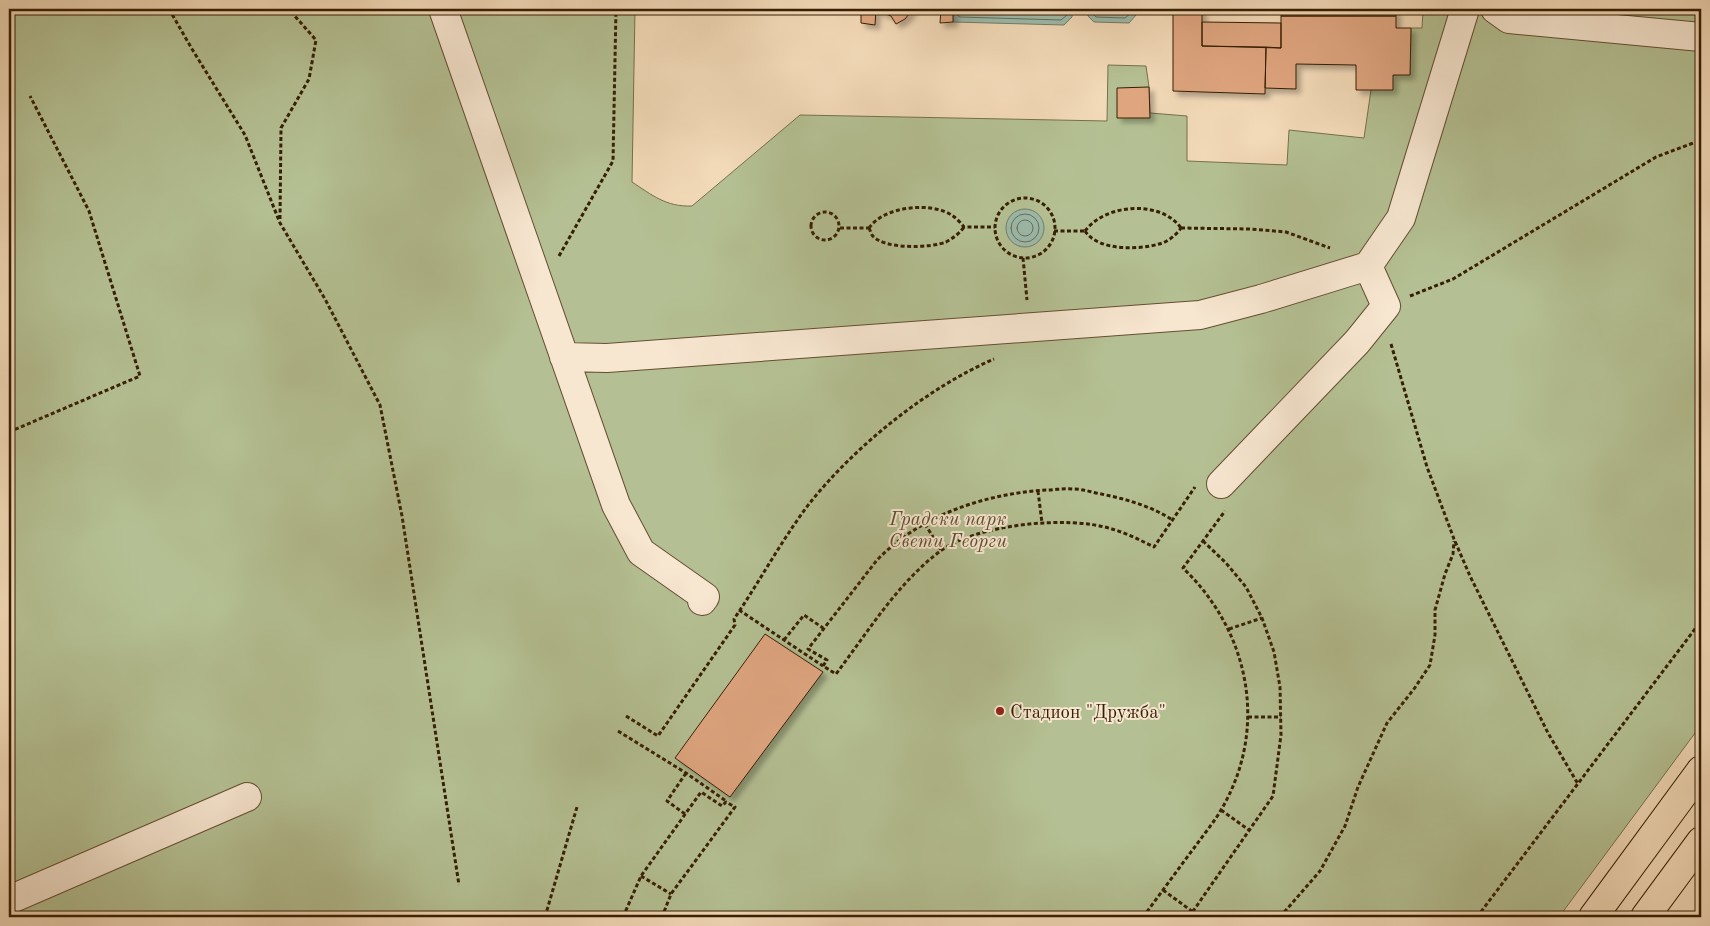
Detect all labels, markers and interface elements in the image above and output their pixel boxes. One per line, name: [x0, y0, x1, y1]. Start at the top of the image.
park label: Градски парк Свети Георги: [888, 511, 1007, 552]
place label: Стадион "Дружба": [1010, 704, 1166, 723]
marker: Стадион "Дружба": [994, 705, 1006, 717]

